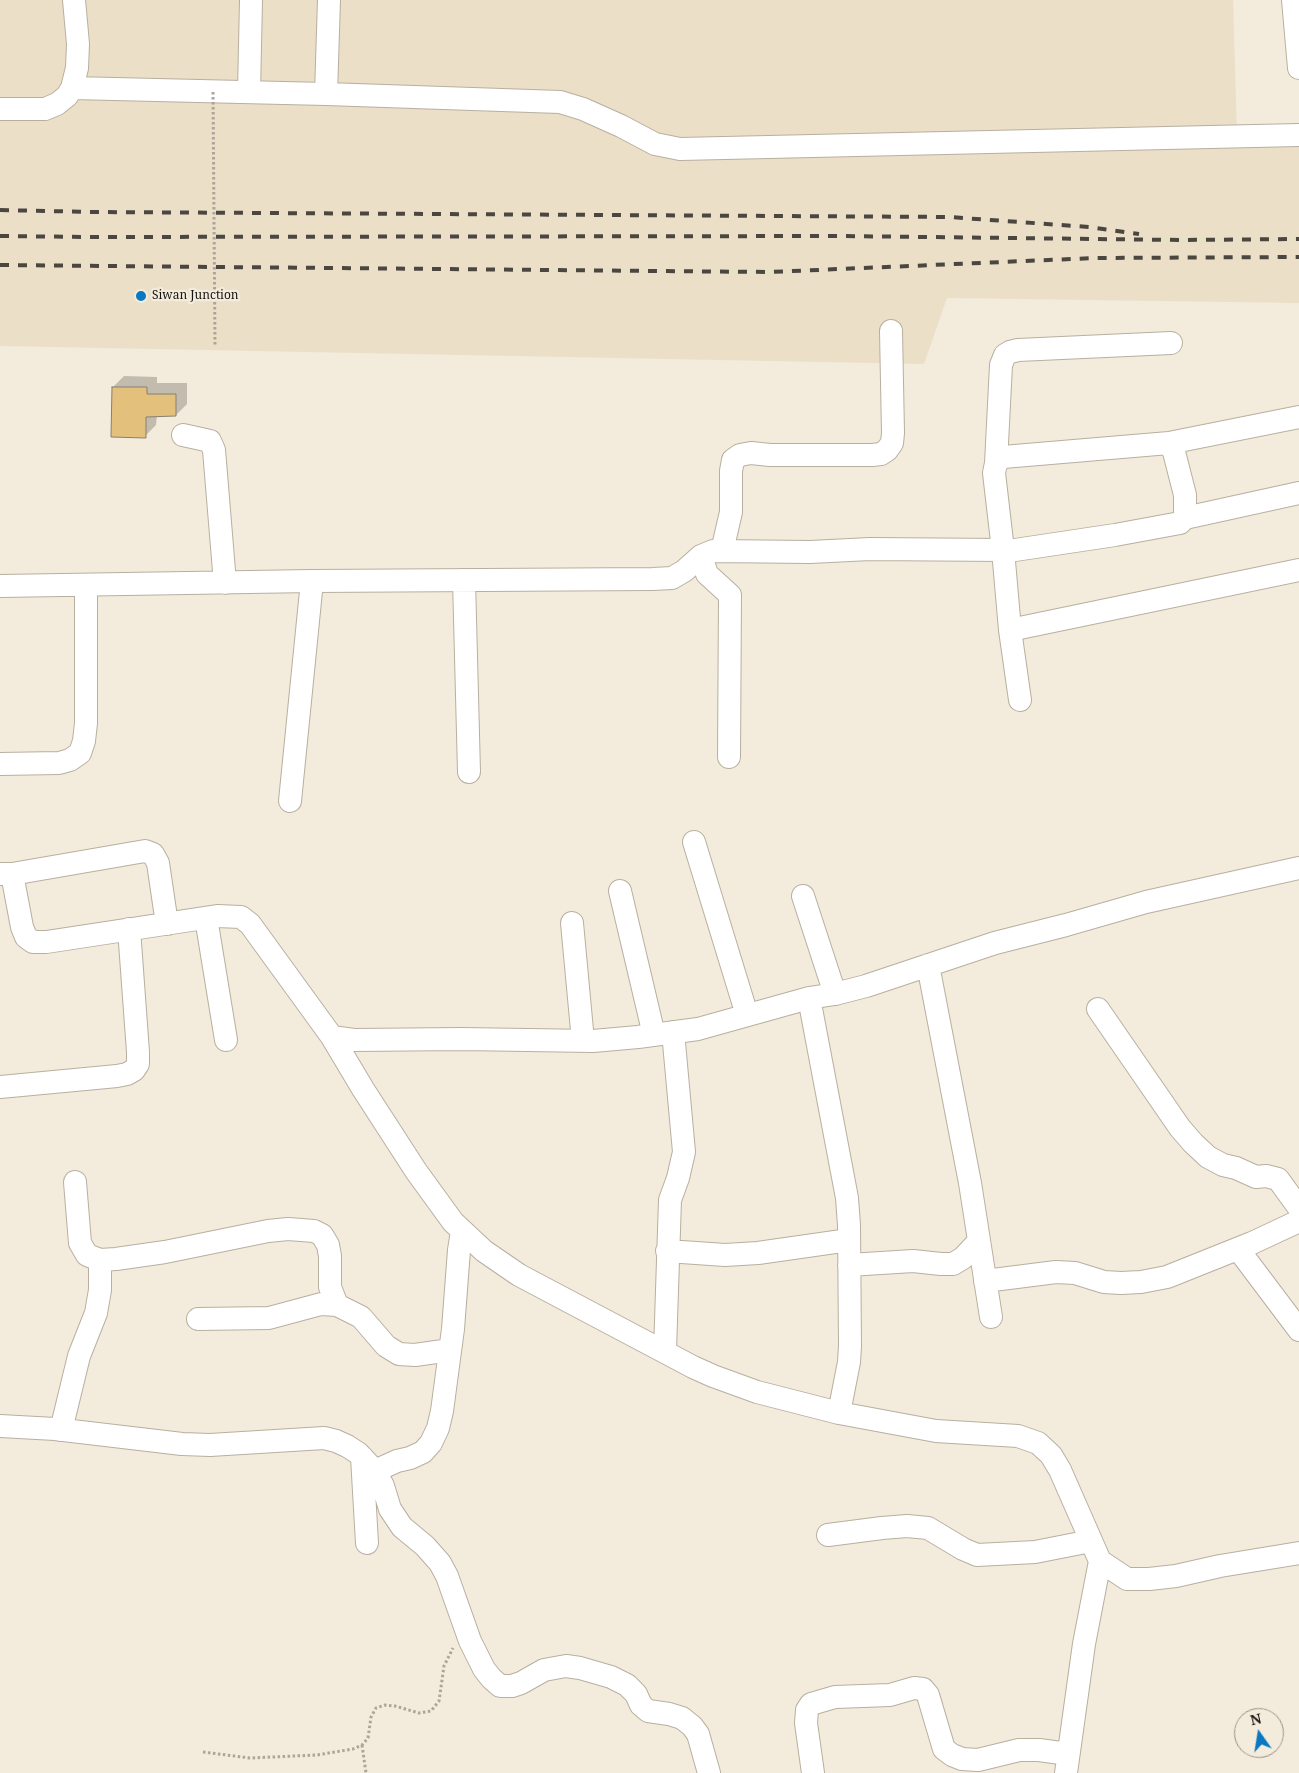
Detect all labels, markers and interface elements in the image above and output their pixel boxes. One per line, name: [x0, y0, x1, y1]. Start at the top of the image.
marker: Siwan Junction: [134, 289, 148, 303]
place label: Siwan Junction: [152, 289, 239, 303]
north arrow: [1234, 1708, 1284, 1758]
text: N: [1248, 1708, 1263, 1729]

